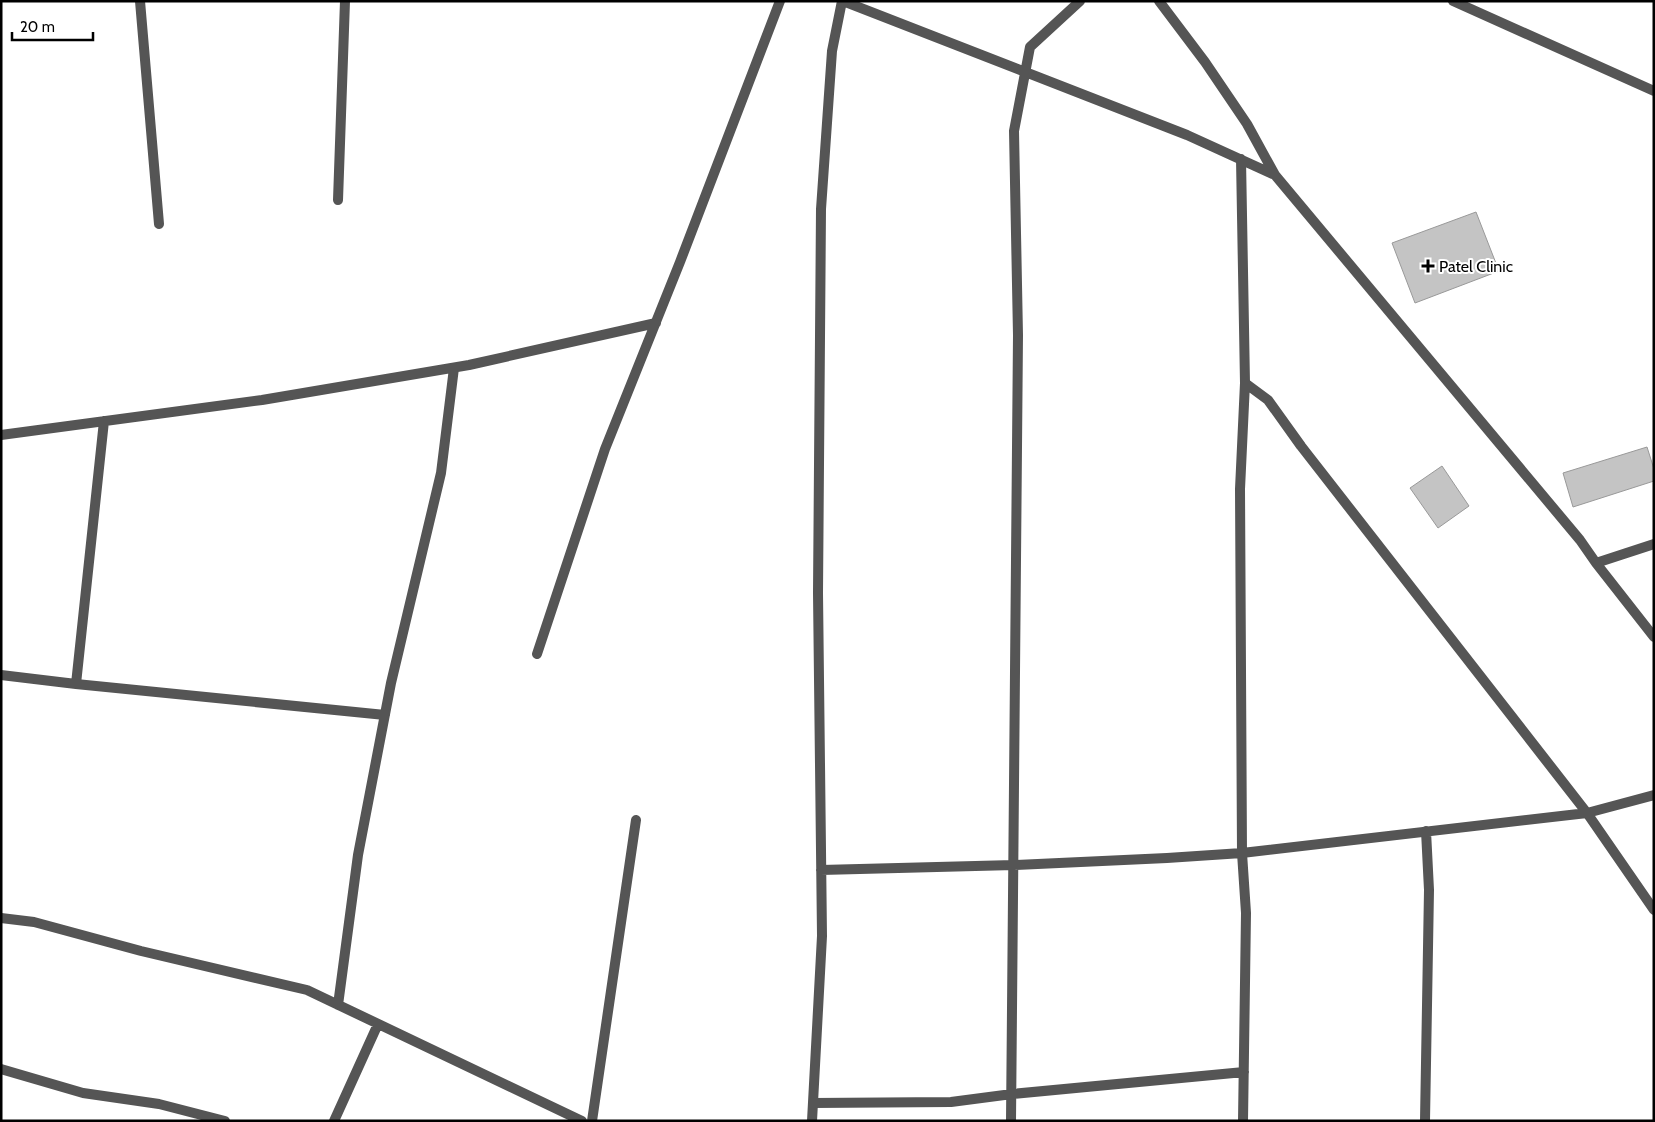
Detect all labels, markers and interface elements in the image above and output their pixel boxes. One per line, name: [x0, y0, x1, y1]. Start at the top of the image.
scale bar: [12, 10, 94, 42]
text: 20 m: [20, 18, 55, 36]
place label: Patel Clinic: [1439, 257, 1513, 276]
marker: Patel Clinic: [1421, 259, 1435, 273]

